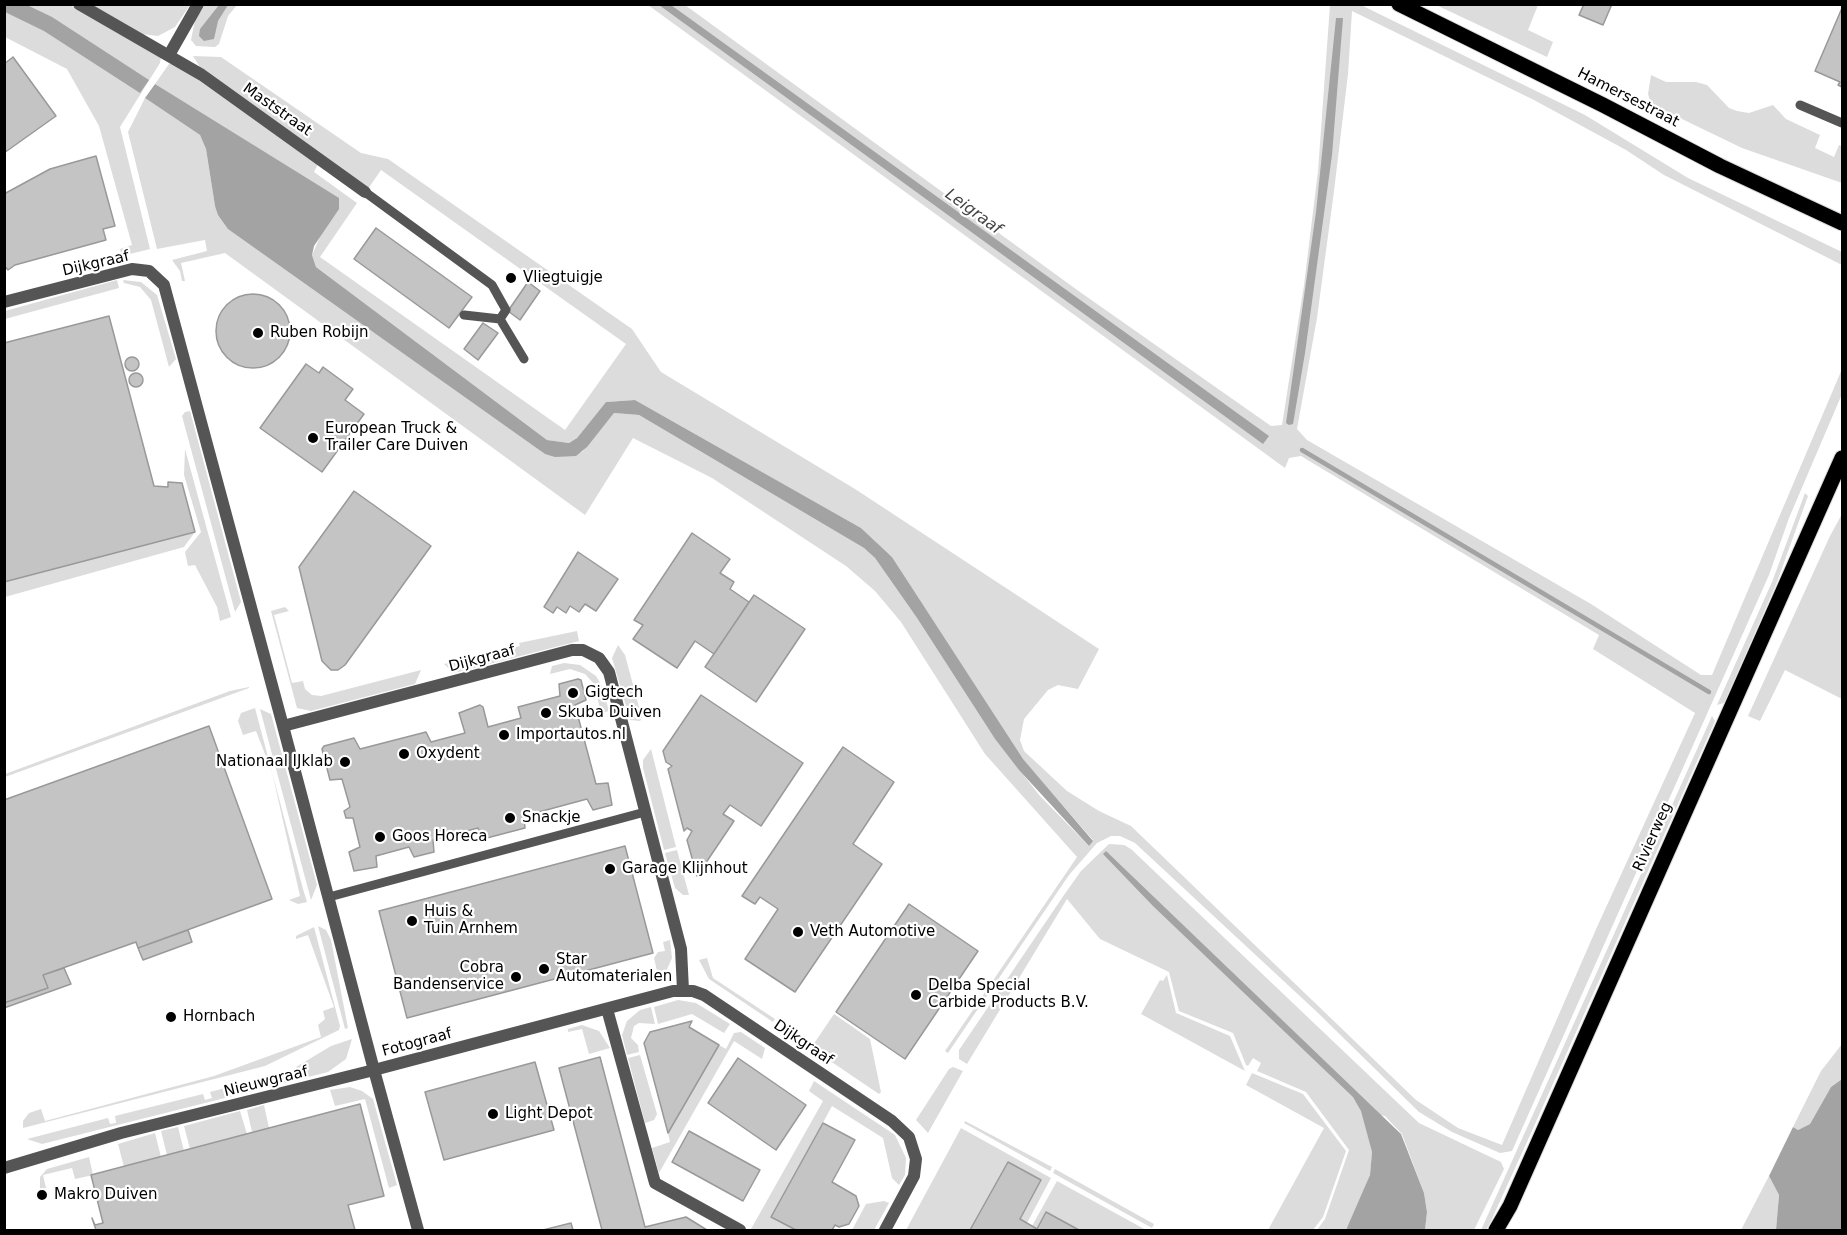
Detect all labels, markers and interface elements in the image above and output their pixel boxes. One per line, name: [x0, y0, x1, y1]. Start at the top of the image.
street label: Hamersestraat: [1574, 65, 1682, 131]
street label: Maststraat: [239, 80, 315, 140]
water label: Leigraaf: [941, 185, 1005, 239]
street label: Dijkgraaf: [61, 248, 131, 280]
place label: Vliegtuigje: [523, 269, 603, 287]
marker: Vliegtuigje: [504, 271, 518, 285]
place label: Ruben Robijn: [270, 324, 369, 342]
marker: Ruben Robijn: [251, 326, 265, 340]
place label: European Truck & Trailer Care Duiven: [325, 420, 468, 455]
marker: European Truck & Trailer Care Duiven: [306, 431, 320, 445]
street label: Dijkgraaf: [447, 642, 517, 676]
place label: Gigtech: [585, 684, 643, 702]
marker: Gigtech: [566, 686, 580, 700]
place label: Skuba Duiven: [558, 704, 662, 722]
marker: Skuba Duiven: [539, 706, 553, 720]
place label: Importautos.nl: [516, 726, 626, 744]
marker: Importautos.nl: [497, 728, 511, 742]
place label: Oxydent: [416, 745, 480, 763]
marker: Oxydent: [397, 747, 411, 761]
place label: Nationaal IJklab: [216, 753, 333, 771]
marker: Nationaal IJklab: [338, 755, 352, 769]
street label: Rivierweg: [1630, 800, 1676, 874]
place label: Snackje: [522, 809, 581, 827]
marker: Snackje: [503, 811, 517, 825]
place label: Goos Horeca: [392, 828, 488, 846]
marker: Goos Horeca: [373, 830, 387, 844]
place label: Garage Klijnhout: [622, 860, 748, 878]
marker: Garage Klijnhout: [603, 862, 617, 876]
place label: Huis & Tuin Arnhem: [424, 903, 518, 938]
marker: Huis & Tuin Arnhem: [405, 914, 419, 928]
place label: Veth Automotive: [810, 923, 935, 941]
marker: Veth Automotive: [791, 925, 805, 939]
place label: Star Automaterialen: [556, 951, 672, 986]
place label: Cobra Bandenservice: [393, 959, 504, 994]
marker: Star Automaterialen: [537, 962, 551, 976]
marker: Cobra Bandenservice: [509, 970, 523, 984]
place label: Delba Special Carbide Products B.V.: [928, 977, 1089, 1012]
marker: Delba Special Carbide Products B.V.: [909, 988, 923, 1002]
place label: Hornbach: [183, 1008, 255, 1026]
marker: Hornbach: [164, 1010, 178, 1024]
street label: Dijkgraaf: [770, 1017, 836, 1069]
street label: Fotograaf: [380, 1025, 454, 1061]
street label: Nieuwgraaf: [222, 1063, 310, 1101]
place label: Light Depot: [505, 1105, 593, 1123]
marker: Light Depot: [486, 1107, 500, 1121]
place label: Makro Duiven: [54, 1186, 157, 1204]
marker: Makro Duiven: [35, 1188, 49, 1202]

